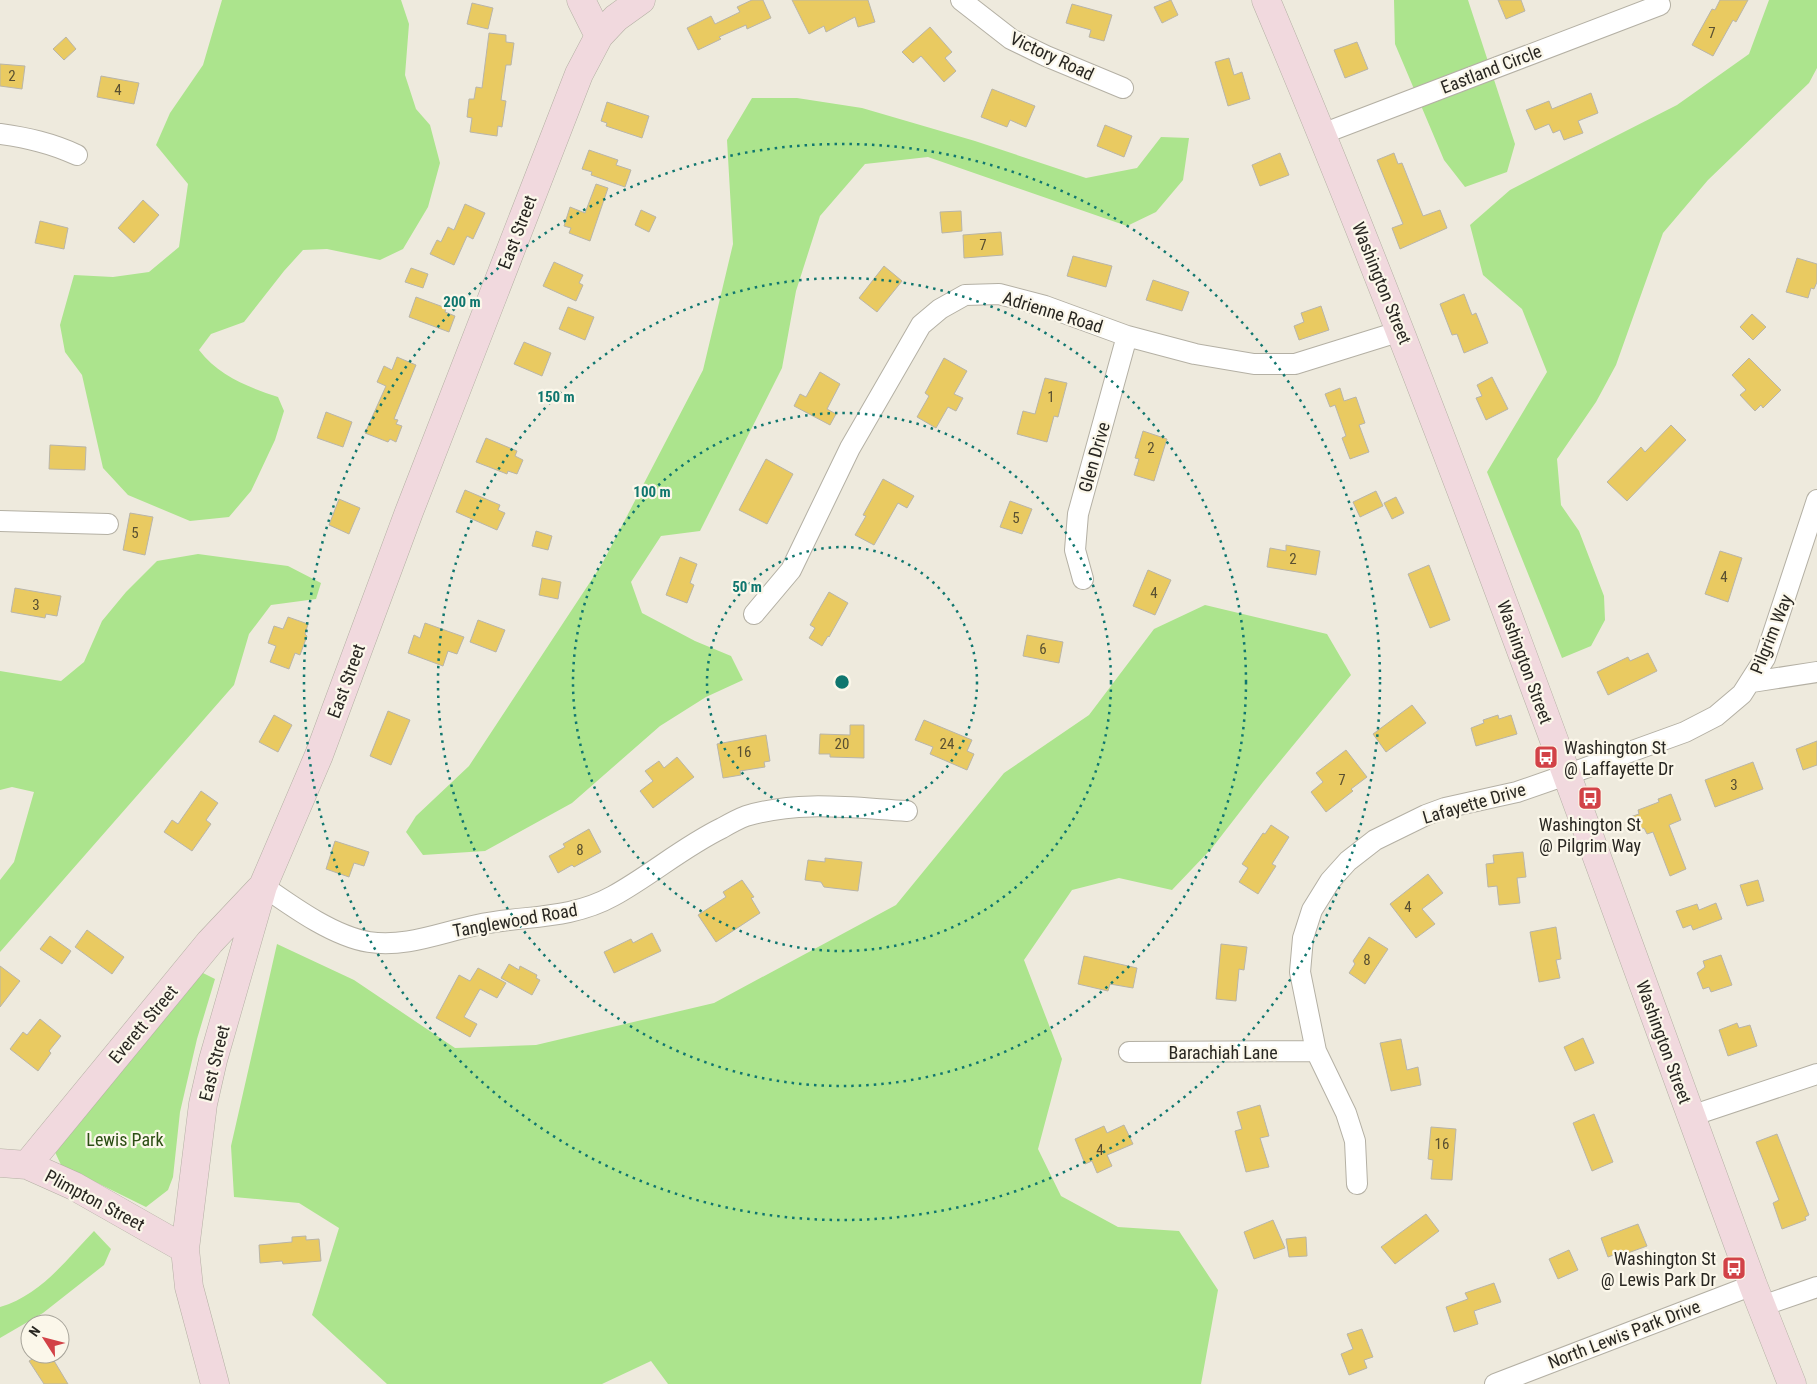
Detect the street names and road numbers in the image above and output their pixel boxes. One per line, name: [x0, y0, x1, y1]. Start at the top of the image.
street label: Victory Road: [1007, 27, 1097, 85]
street label: Eastland Circle: [1438, 40, 1544, 98]
street label: East Street: [493, 192, 541, 272]
street label: Washington Street: [1348, 219, 1416, 347]
street label: Adrienne Road: [1000, 287, 1106, 337]
street label: Glen Drive: [1074, 420, 1114, 494]
street label: Pilgrim Way: [1746, 591, 1797, 677]
street label: Washington Street: [1493, 597, 1557, 727]
street label: East Street: [323, 641, 369, 721]
street label: Lafayette Drive: [1420, 778, 1528, 828]
street label: Tanglewood Road: [451, 899, 579, 941]
street label: Washington Street: [1632, 977, 1696, 1107]
street label: Everett Street: [104, 981, 182, 1067]
street label: East Street: [194, 1023, 234, 1103]
street label: Barachiah Lane: [1168, 1042, 1278, 1063]
street label: Plimpton Street: [42, 1165, 148, 1235]
street label: North Lewis Park Drive: [1545, 1295, 1703, 1373]

